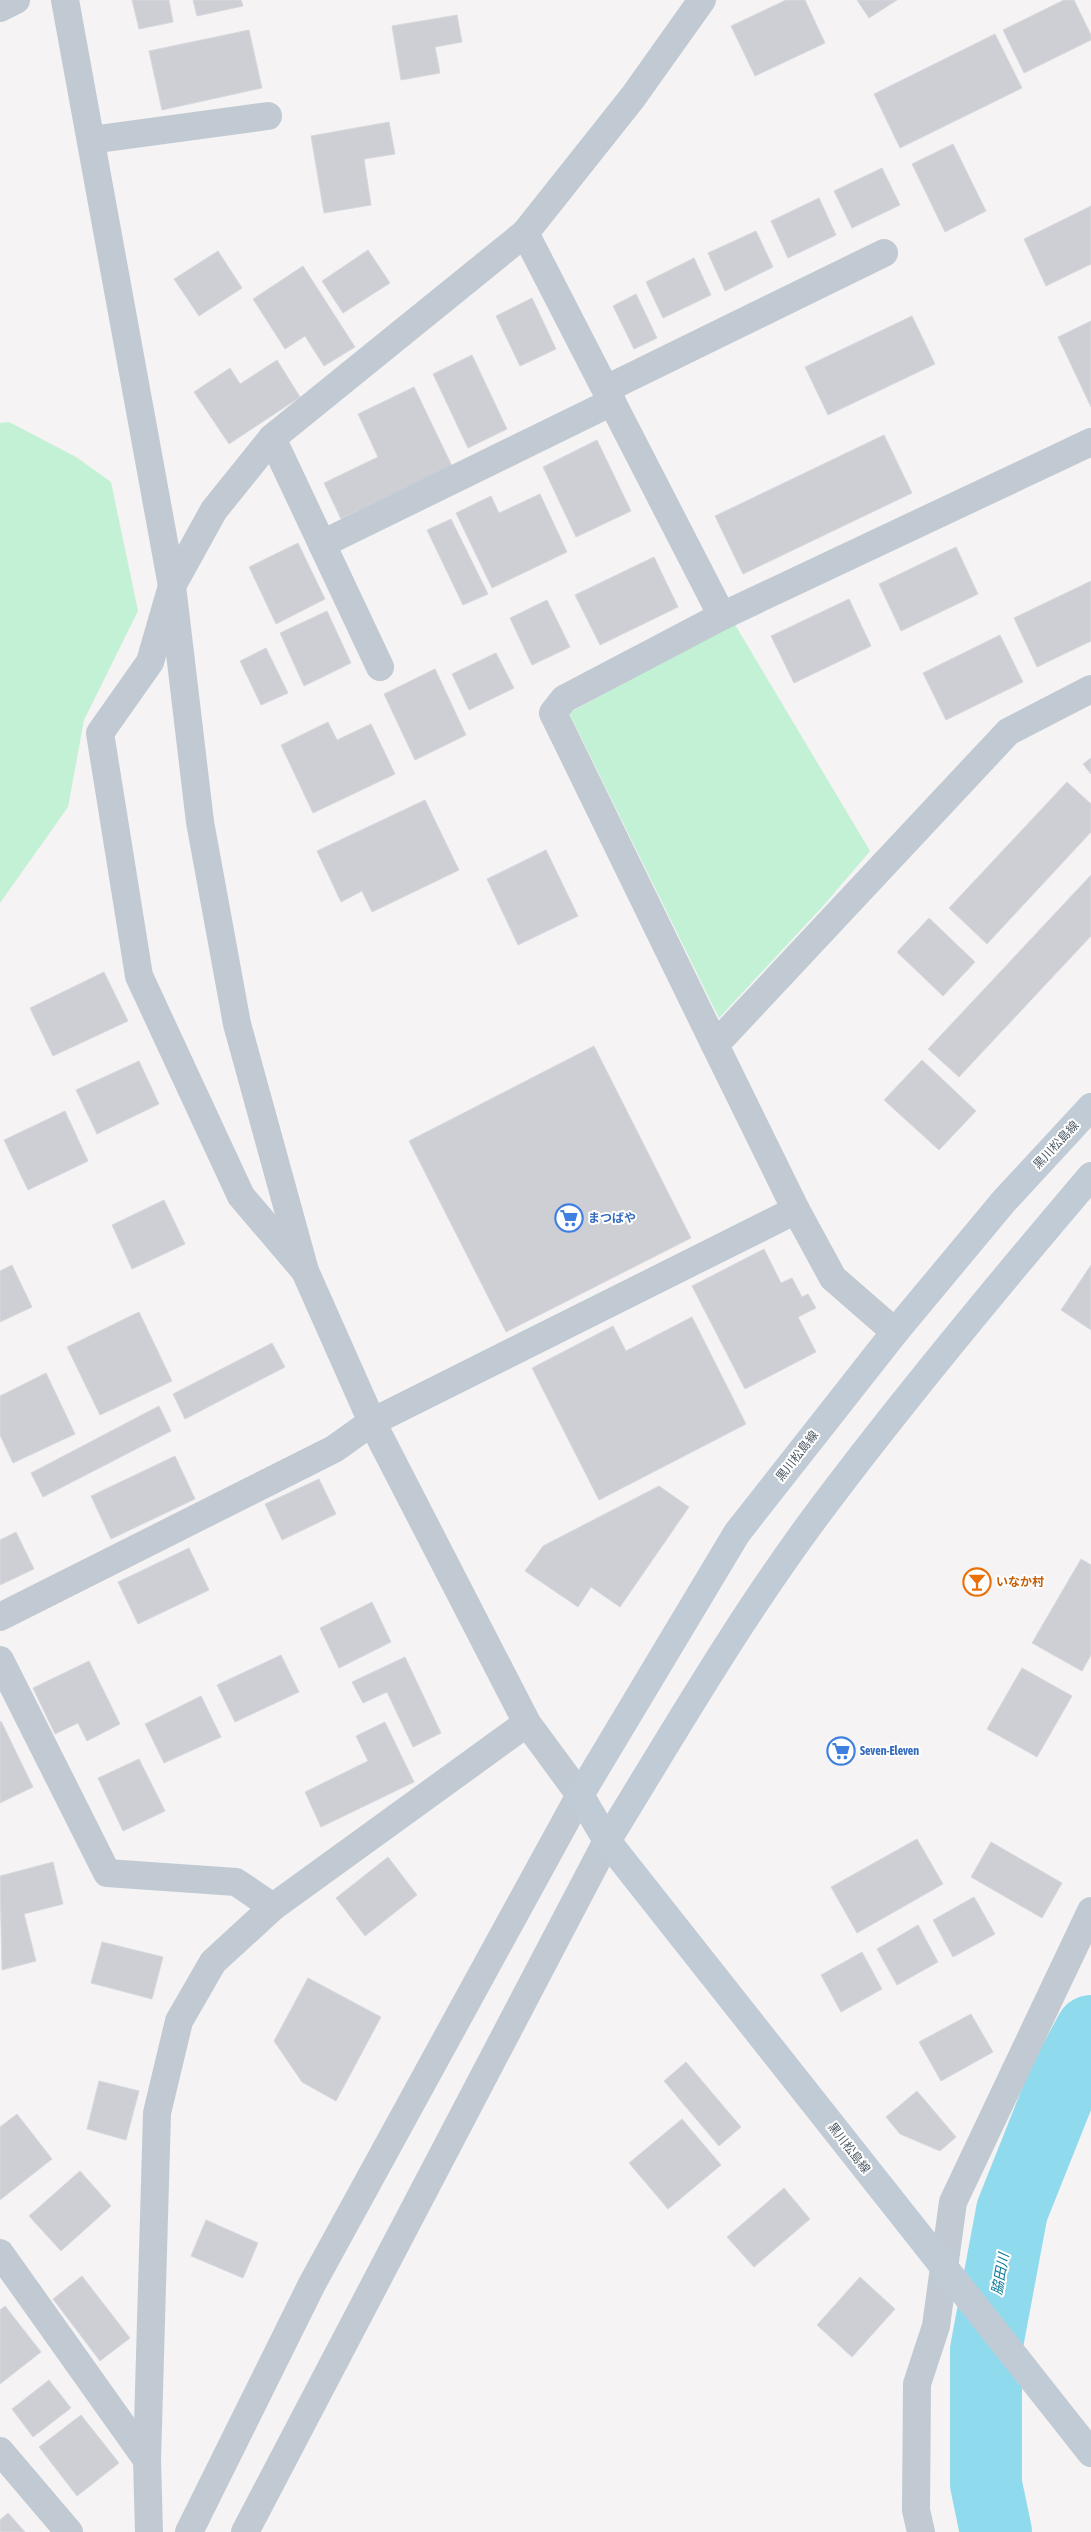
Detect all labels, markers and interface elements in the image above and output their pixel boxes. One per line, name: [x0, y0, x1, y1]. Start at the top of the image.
street label: 黒川松島線: [1030, 1118, 1082, 1172]
supermarket icon: まつばや: [554, 1203, 584, 1233]
place label: まつばや: [588, 1211, 636, 1225]
street label: 黒川松島線: [773, 1428, 821, 1484]
bar icon: いなか村: [962, 1567, 992, 1597]
place label: いなか村: [996, 1575, 1044, 1589]
supermarket icon: Seven-Eleven: [826, 1736, 856, 1766]
place label: Seven-Eleven: [860, 1744, 919, 1758]
street label: 黒川松島線: [825, 2120, 873, 2176]
water label: 脇田川: [988, 2250, 1012, 2296]

